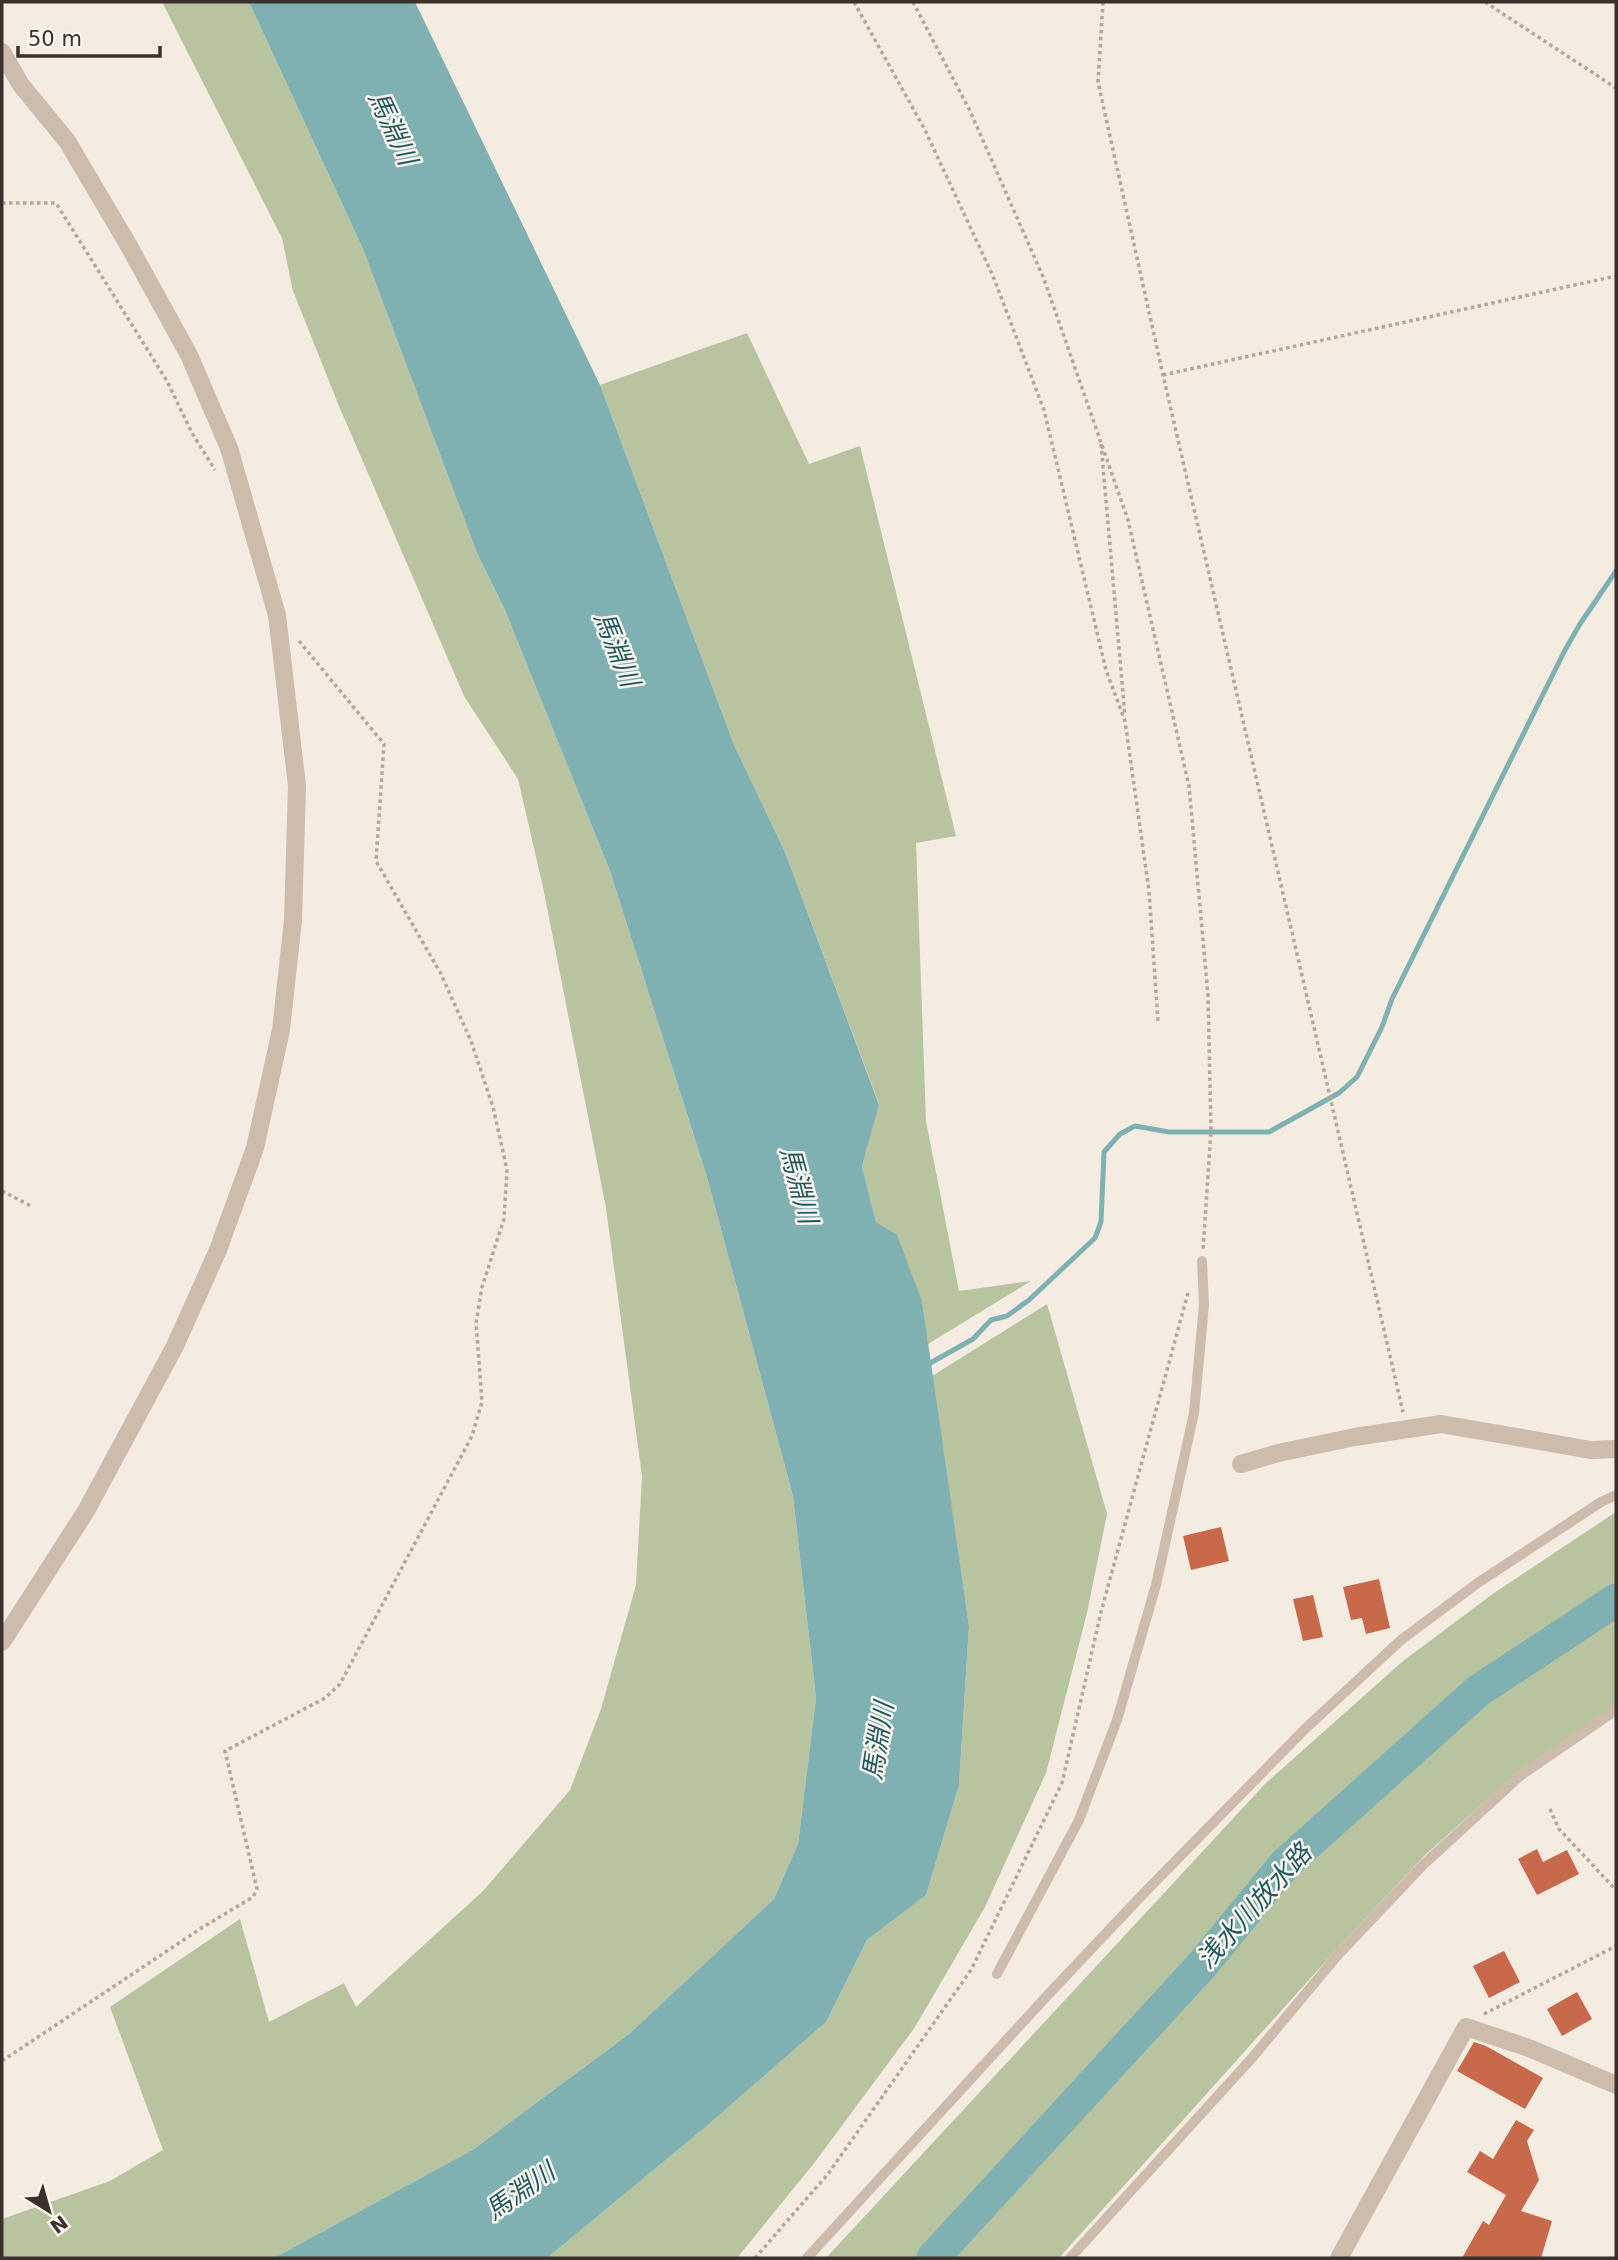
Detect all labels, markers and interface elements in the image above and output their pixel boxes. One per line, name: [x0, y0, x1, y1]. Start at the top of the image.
scale bar: [18, 14, 159, 58]
text: 50 m: [28, 27, 82, 51]
water label: 馬淵川: [363, 86, 424, 172]
water label: 馬淵川: [588, 607, 647, 694]
water label: 馬淵川: [774, 1143, 824, 1229]
water label: 馬淵川: [857, 1697, 899, 1782]
water label: 浅水川放水路: [1191, 1837, 1319, 1974]
water label: 馬淵川: [479, 2155, 563, 2226]
north arrow: [14, 2176, 84, 2246]
text: N: [46, 2211, 72, 2238]

